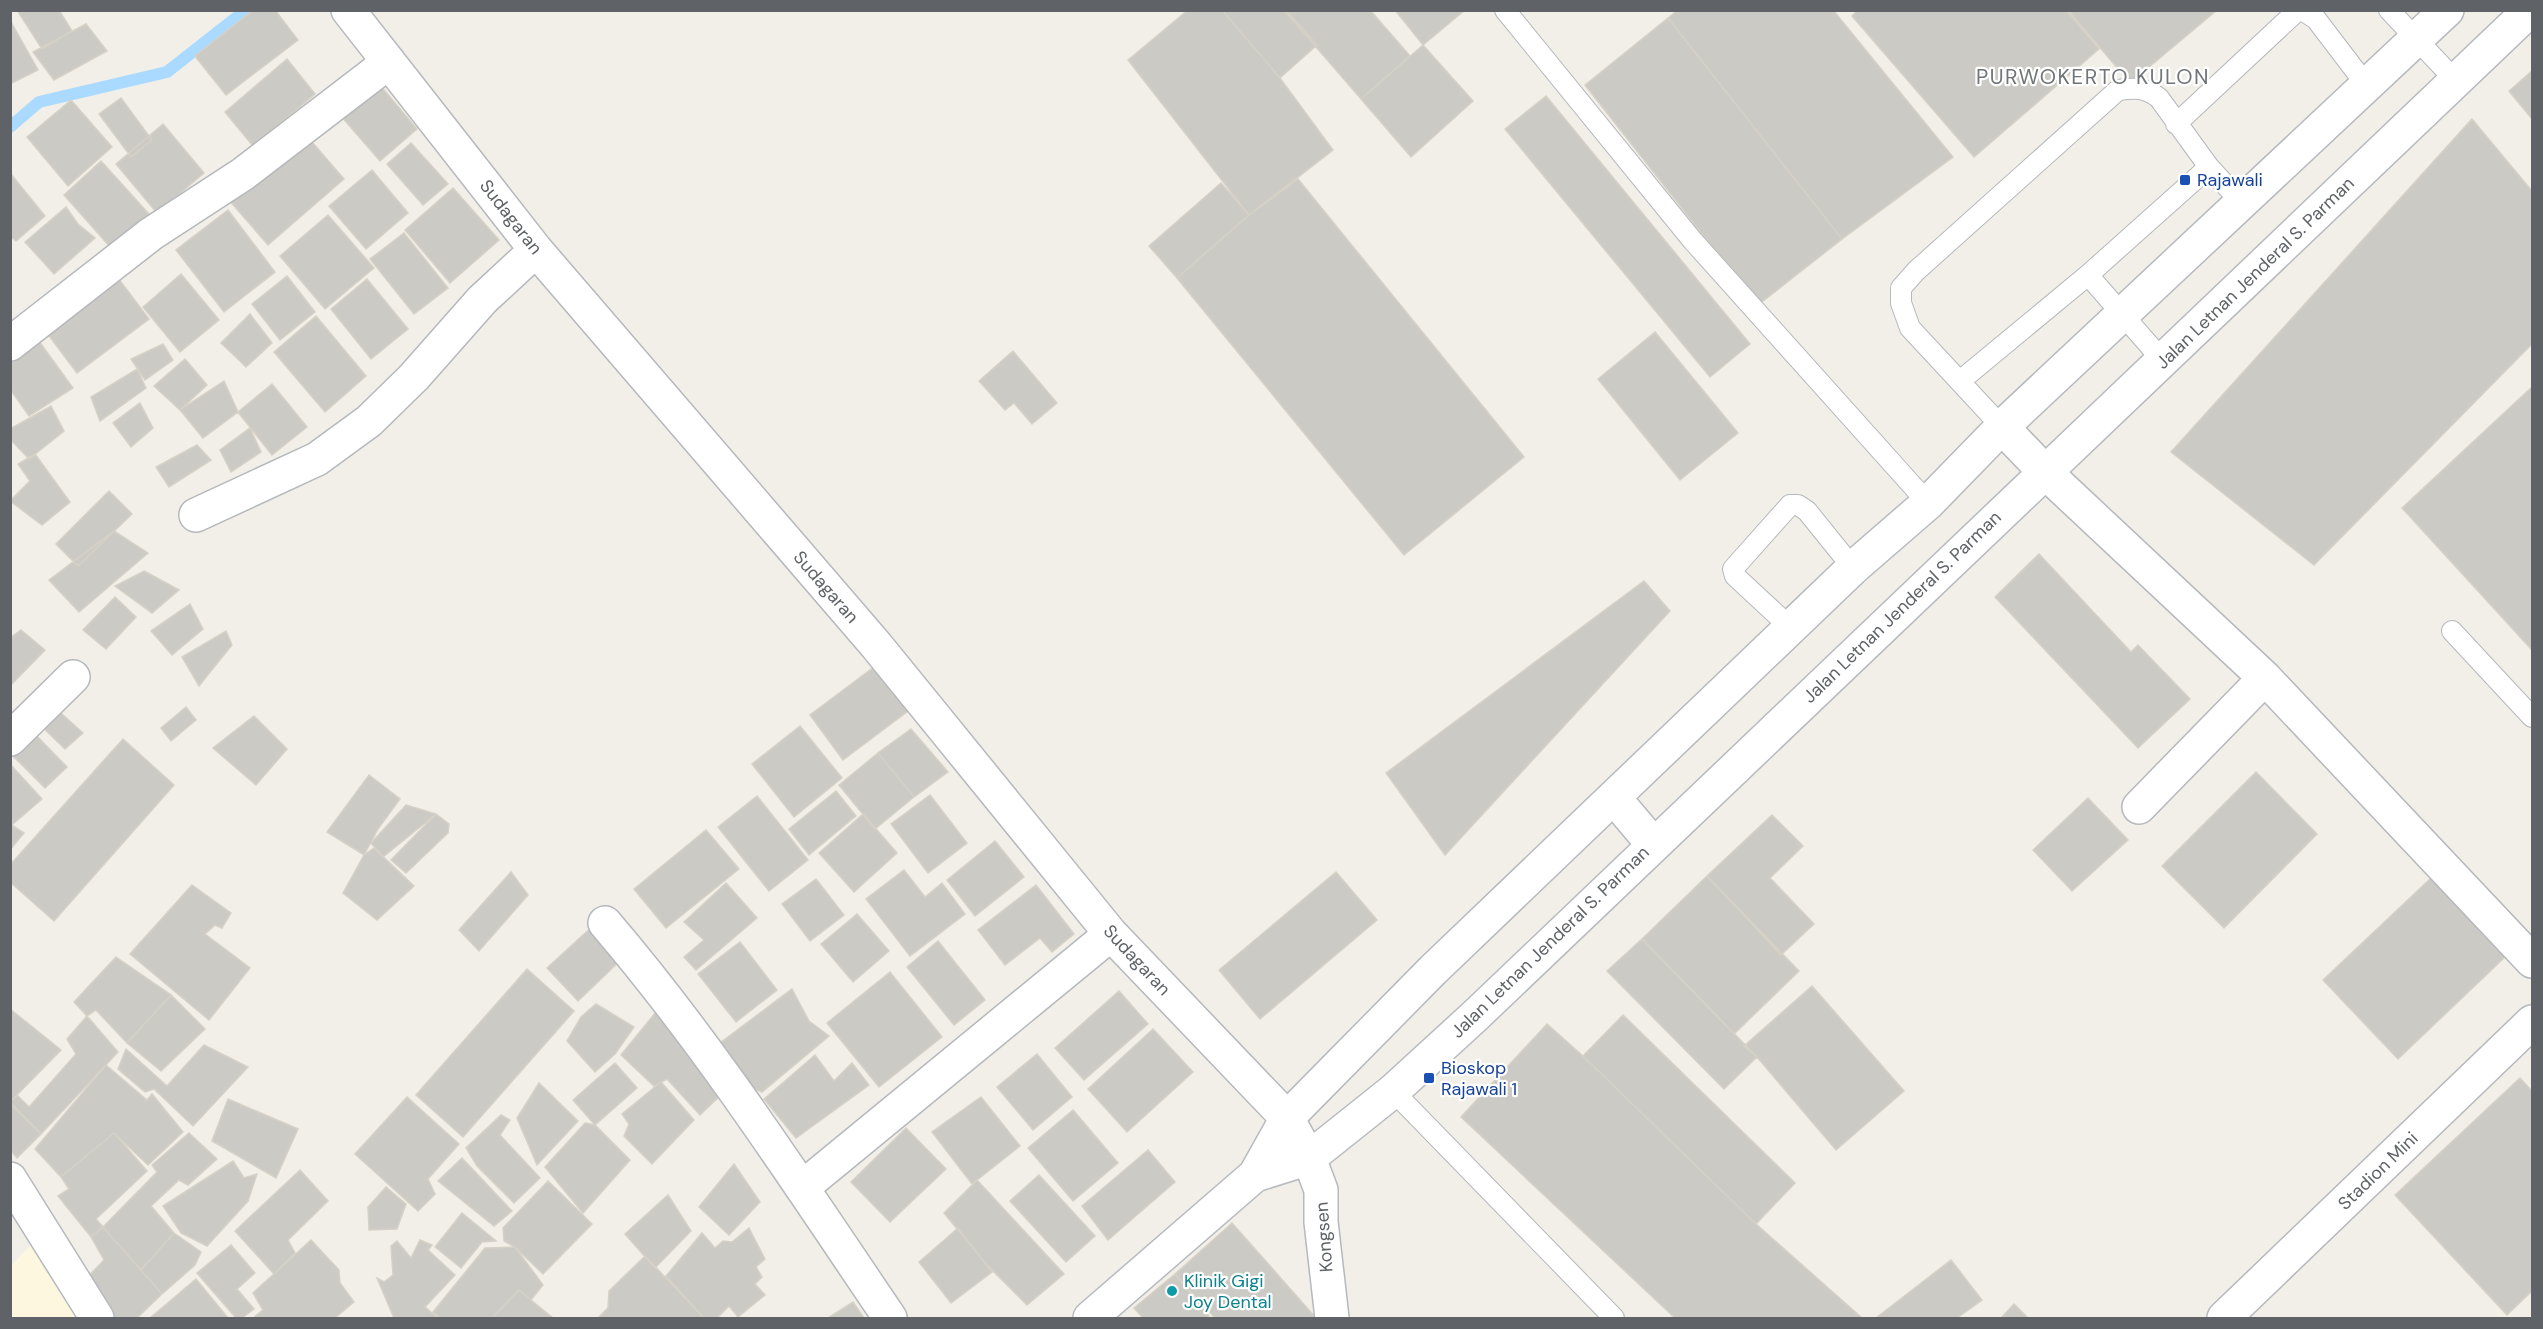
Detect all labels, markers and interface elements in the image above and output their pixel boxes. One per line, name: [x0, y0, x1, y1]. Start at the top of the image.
district label: PURWOKERTO KULON: [1976, 63, 2210, 91]
place label: Rajawali: [2197, 168, 2263, 192]
street label: Jalan Letnan Jenderal S. Parman: [2151, 172, 2359, 374]
marker: Rajawali: [2178, 173, 2192, 187]
street label: Sudagaran: [474, 175, 548, 259]
street label: Jalan Letnan Jenderal S. Parman: [1798, 506, 2006, 708]
street label: Sudagaran: [788, 546, 864, 628]
street label: Jalan Letnan Jenderal S. Parman: [1446, 841, 1654, 1043]
street label: Sudagaran: [1098, 919, 1176, 1001]
place label: Bioskop Rajawali 1: [1441, 1056, 1517, 1101]
marker: Bioskop Rajawali 1: [1422, 1071, 1436, 1085]
street label: Stadion Mini: [2333, 1127, 2423, 1215]
street label: Kongsen: [1310, 1201, 1338, 1273]
place label: Klinik Gigi Joy Dental: [1184, 1269, 1272, 1314]
marker: Klinik Gigi Joy Dental: [1165, 1284, 1179, 1298]

